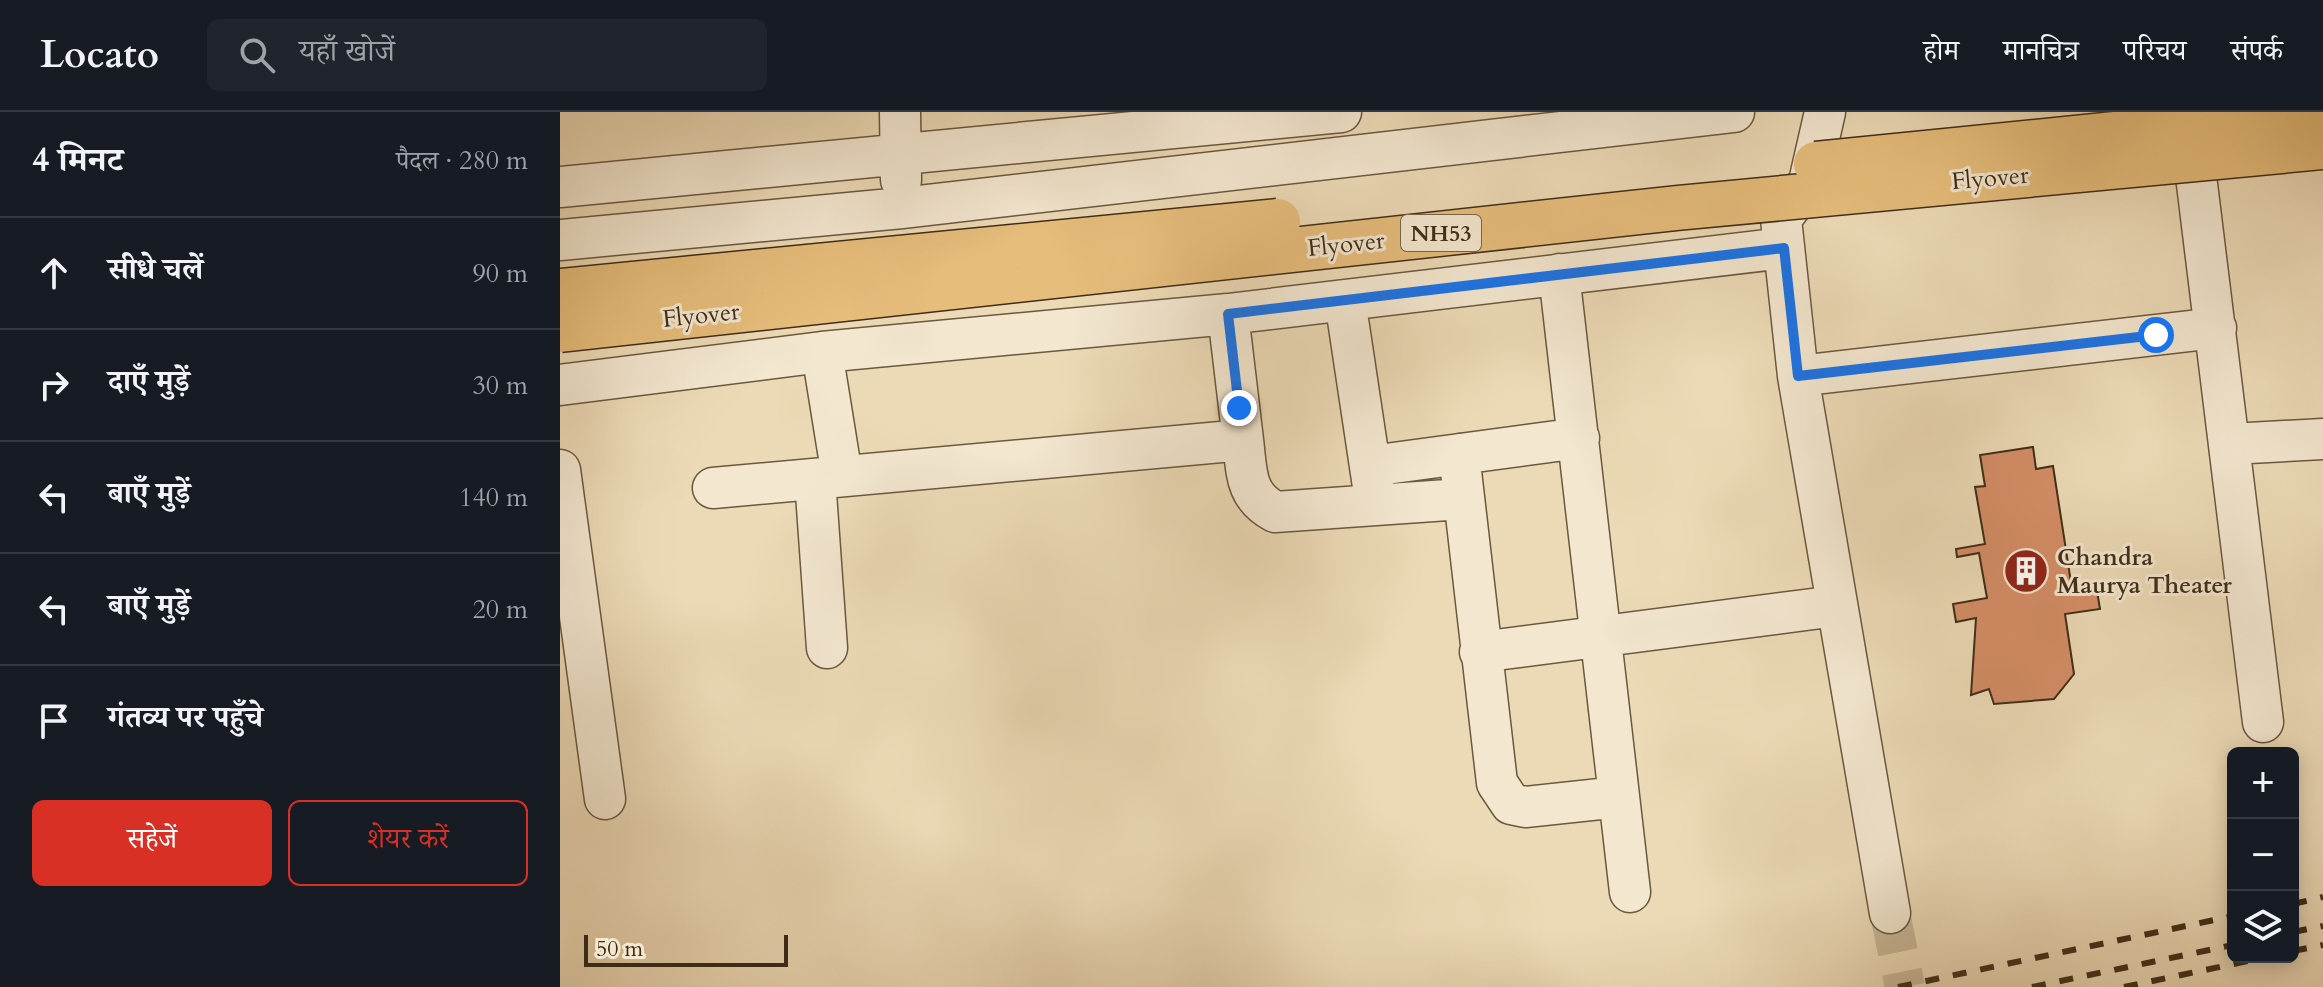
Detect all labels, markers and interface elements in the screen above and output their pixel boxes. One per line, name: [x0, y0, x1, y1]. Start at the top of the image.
search box: [207, 19, 767, 91]
text: Locato: [40, 29, 159, 81]
text: यहाँ खोजें: [299, 31, 395, 72]
text: होम: [1923, 32, 1959, 70]
text: मानचित्र: [2003, 32, 2079, 70]
text: परिचय: [2123, 32, 2186, 70]
text: संपर्क: [2230, 32, 2283, 70]
icon: search: [235, 33, 279, 77]
text: 4 मिनट: [32, 137, 123, 183]
text: पैदल · 280 m: [396, 143, 528, 178]
street label: Flyover: [1950, 159, 2030, 198]
road number: NH53: [1401, 215, 1481, 251]
street label: Flyover: [1306, 224, 1386, 265]
text: सीधे चलें: [108, 249, 203, 290]
icon: ahead: [32, 251, 76, 295]
text: 90 m: [472, 256, 528, 291]
street label: Flyover: [661, 295, 741, 336]
route start: [2138, 317, 2174, 353]
text: दाएँ मुड़ें: [108, 361, 190, 402]
icon: right: [32, 363, 76, 407]
text: 30 m: [472, 368, 528, 403]
route end: [1221, 390, 1257, 426]
text: बाएँ मुड़ें: [108, 473, 190, 514]
icon: left: [32, 475, 76, 519]
text: 140 m: [459, 480, 528, 515]
place label: Chandra Maurya Theater: [2057, 541, 2232, 602]
building icon: Chandra Maurya Theater: [2002, 547, 2050, 595]
text: बाएँ मुड़ें: [108, 585, 190, 626]
icon: left: [32, 587, 76, 631]
text: 20 m: [472, 592, 528, 627]
text: गंतव्य पर पहुँचे: [108, 697, 263, 738]
icon: arrive: [32, 699, 76, 743]
map controls: [2227, 747, 2299, 963]
button: +: [2227, 747, 2299, 819]
button: सहेजें: [32, 800, 272, 886]
button: शेयर करें: [288, 800, 528, 886]
button: −: [2227, 819, 2299, 891]
button: layers: [2227, 891, 2299, 963]
scale bar: [584, 931, 788, 967]
text: 50 m: [596, 934, 643, 964]

